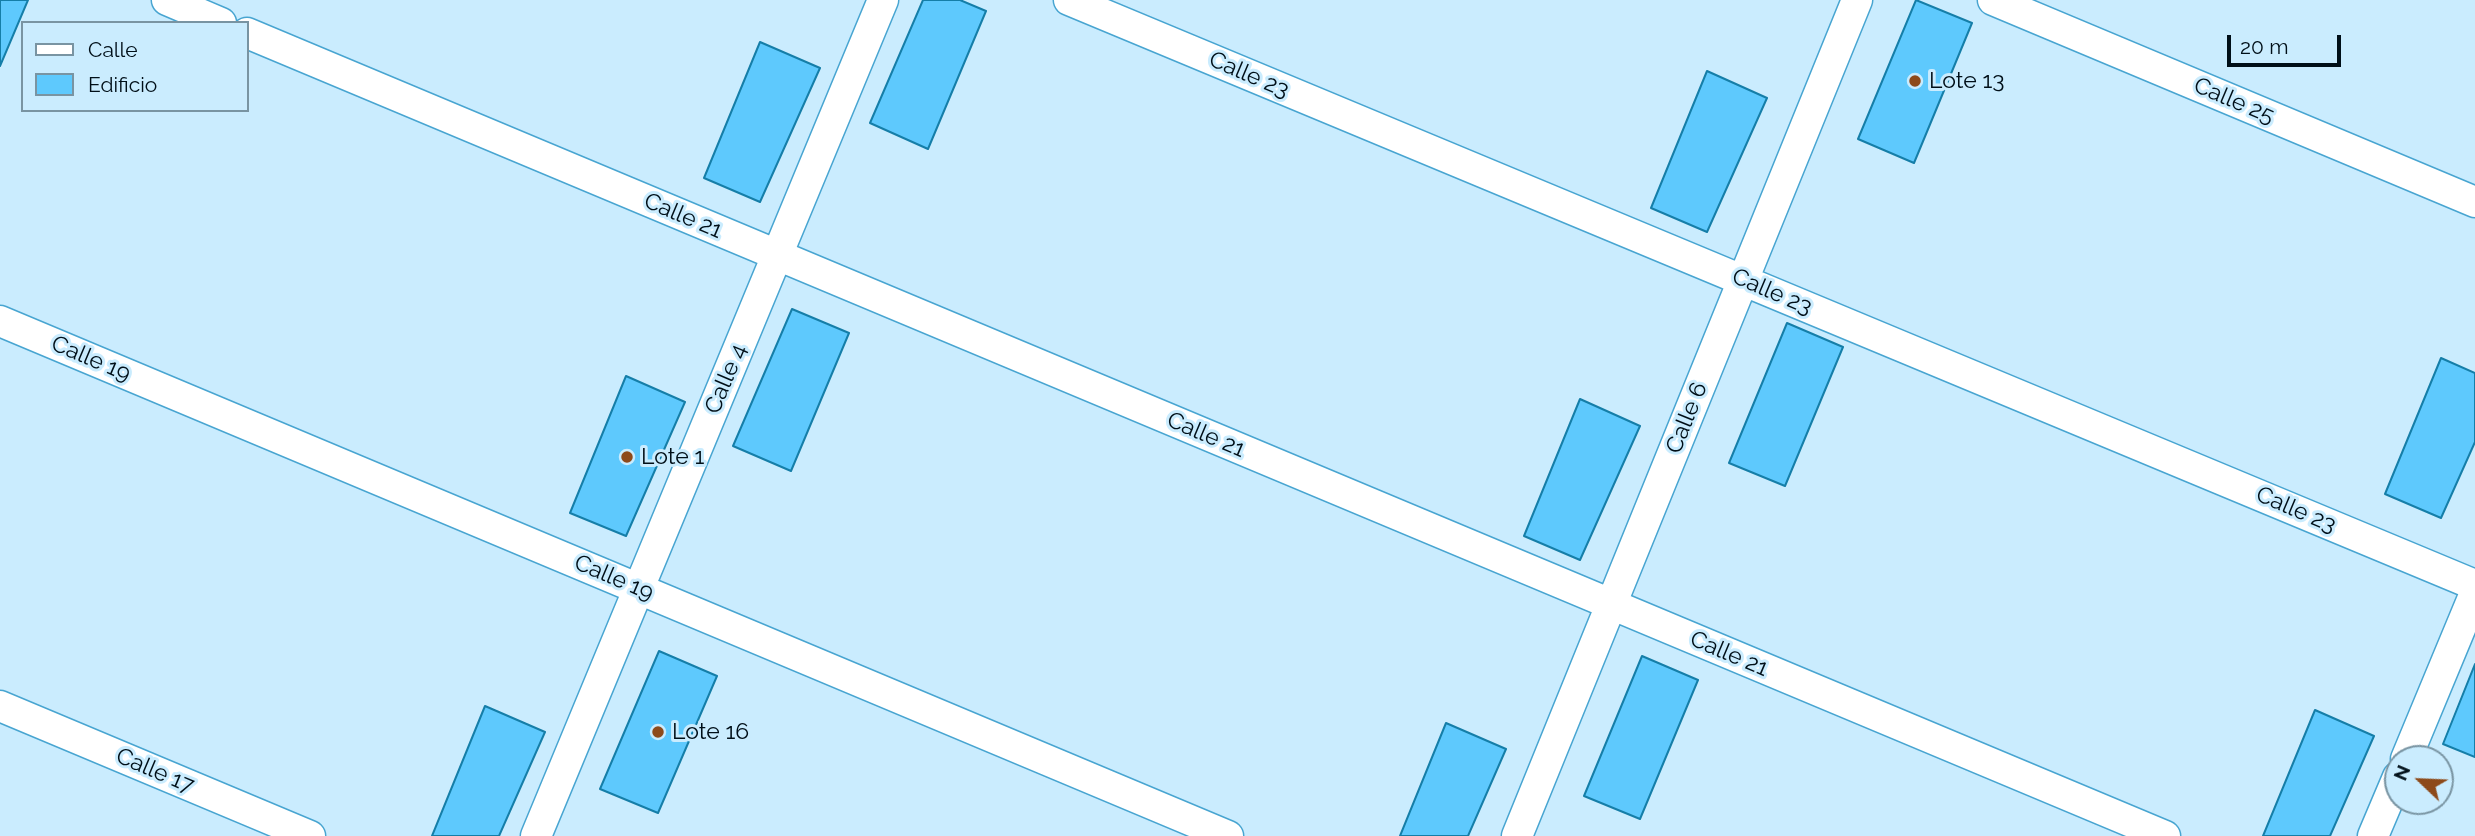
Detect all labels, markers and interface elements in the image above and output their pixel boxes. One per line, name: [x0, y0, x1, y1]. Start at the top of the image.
legend: [21, 21, 248, 112]
scale bar: [2230, 21, 2344, 65]
text: 20 m: [2240, 34, 2288, 59]
text: Calle: [88, 37, 138, 62]
street label: Calle 23: [1205, 46, 1293, 104]
place label: Lote 13: [1929, 67, 2005, 95]
text: Edificio: [88, 72, 157, 97]
street label: Calle 25: [2190, 72, 2278, 130]
marker: Lote 13: [1907, 73, 1923, 89]
street label: Calle 21: [640, 187, 726, 245]
street label: Calle 23: [1728, 263, 1816, 321]
street label: Calle 19: [47, 330, 135, 388]
street label: Calle 4: [699, 340, 753, 418]
street label: Calle 6: [1660, 378, 1714, 458]
street label: Calle 21: [1163, 406, 1249, 464]
place label: Lote 1: [641, 443, 704, 471]
marker: Lote 1: [619, 449, 635, 465]
street label: Calle 23: [2252, 481, 2340, 539]
street label: Calle 19: [570, 549, 658, 607]
street label: Calle 21: [1686, 625, 1772, 683]
place label: Lote 16: [672, 718, 749, 746]
marker: Lote 16: [650, 724, 666, 740]
street label: Calle 17: [112, 742, 198, 800]
north arrow: [2384, 745, 2454, 815]
text: N: [2389, 762, 2414, 784]

